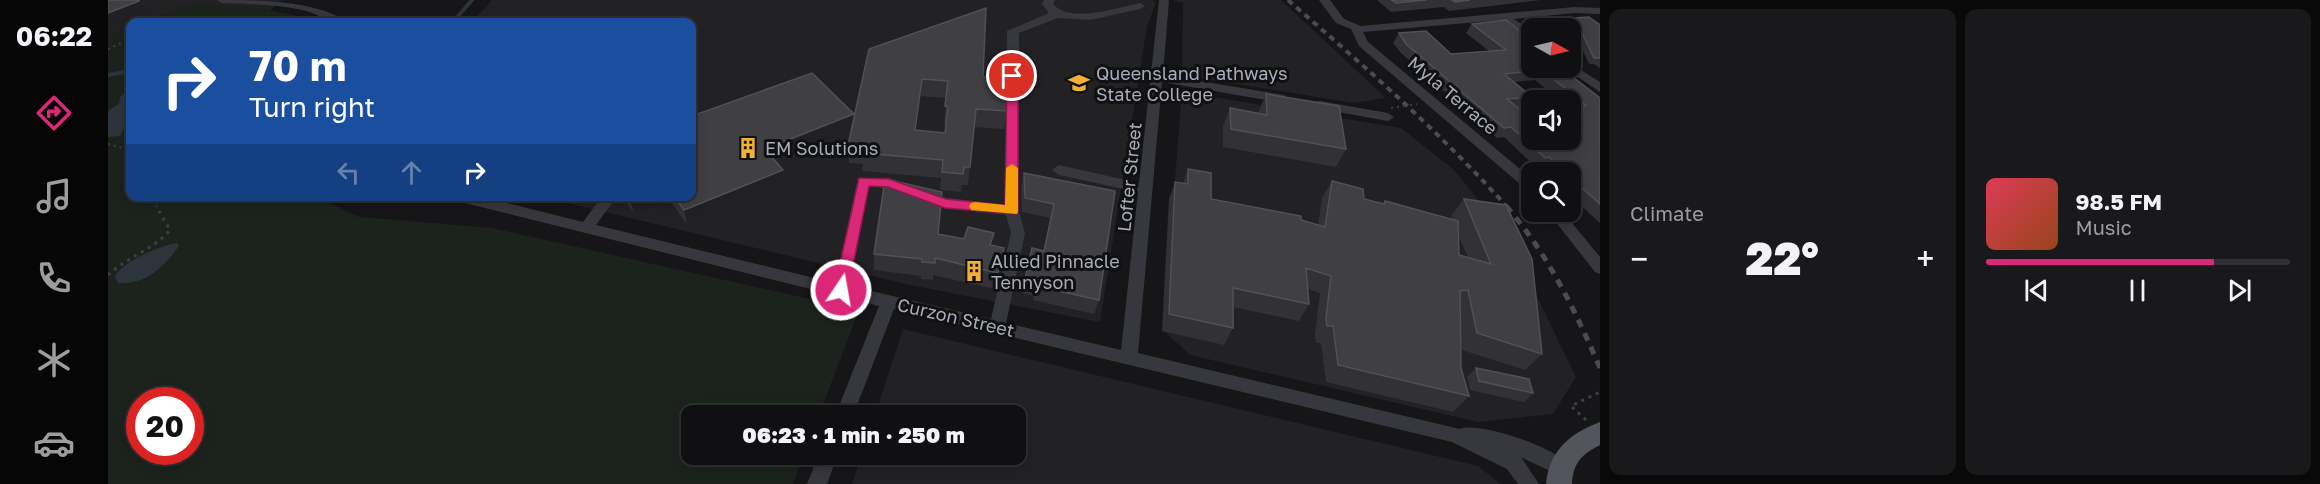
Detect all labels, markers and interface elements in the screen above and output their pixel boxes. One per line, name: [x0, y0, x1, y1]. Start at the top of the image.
north arrow: [1521, 18, 1581, 78]
map controls: [1521, 18, 1581, 222]
text: 06:22: [16, 20, 92, 52]
text: 70 m: [249, 40, 346, 90]
icon: right: [150, 42, 228, 120]
pin: [986, 50, 1037, 101]
street label: Myla Terrace: [1404, 51, 1502, 139]
icon: arrive: [995, 59, 1028, 92]
place label: Queensland Pathways State College: [1096, 62, 1288, 105]
school or university icon: Queensland Pathways State College: [1067, 71, 1091, 95]
button: sound: [1521, 90, 1581, 150]
text: Turn right: [249, 91, 375, 123]
icon: directions: [33, 92, 75, 134]
street label: Lofter Street: [1112, 121, 1146, 233]
building icon: EM Solutions: [736, 136, 760, 160]
place label: EM Solutions: [765, 137, 878, 159]
icon: left: [332, 156, 365, 189]
icon: ahead: [395, 156, 428, 189]
icon: right: [458, 156, 491, 189]
button: search: [1521, 162, 1581, 222]
icon: music: [33, 175, 75, 217]
text: 98.5 FM: [2076, 188, 2162, 215]
text: Climate: [1630, 201, 1704, 225]
text: Music: [2076, 215, 2132, 239]
text: 22°: [1746, 231, 1819, 285]
text: −: [1630, 239, 1648, 278]
text: +: [1916, 239, 1934, 278]
place label: Allied Pinnacle Tennyson: [991, 250, 1120, 293]
icon: phone: [33, 257, 75, 299]
position arrow: [809, 258, 873, 322]
building icon: Allied Pinnacle Tennyson: [962, 259, 986, 283]
icon: previous: [2020, 274, 2053, 307]
icon: pause: [2121, 274, 2154, 307]
icon: next: [2223, 274, 2256, 307]
street label: Curzon Street: [895, 293, 1017, 341]
icon: climate: [33, 339, 75, 381]
speed limit sign: 20: [126, 387, 204, 465]
text: 06:23 · 1 min · 250 m: [742, 421, 965, 448]
icon: car: [33, 422, 75, 464]

